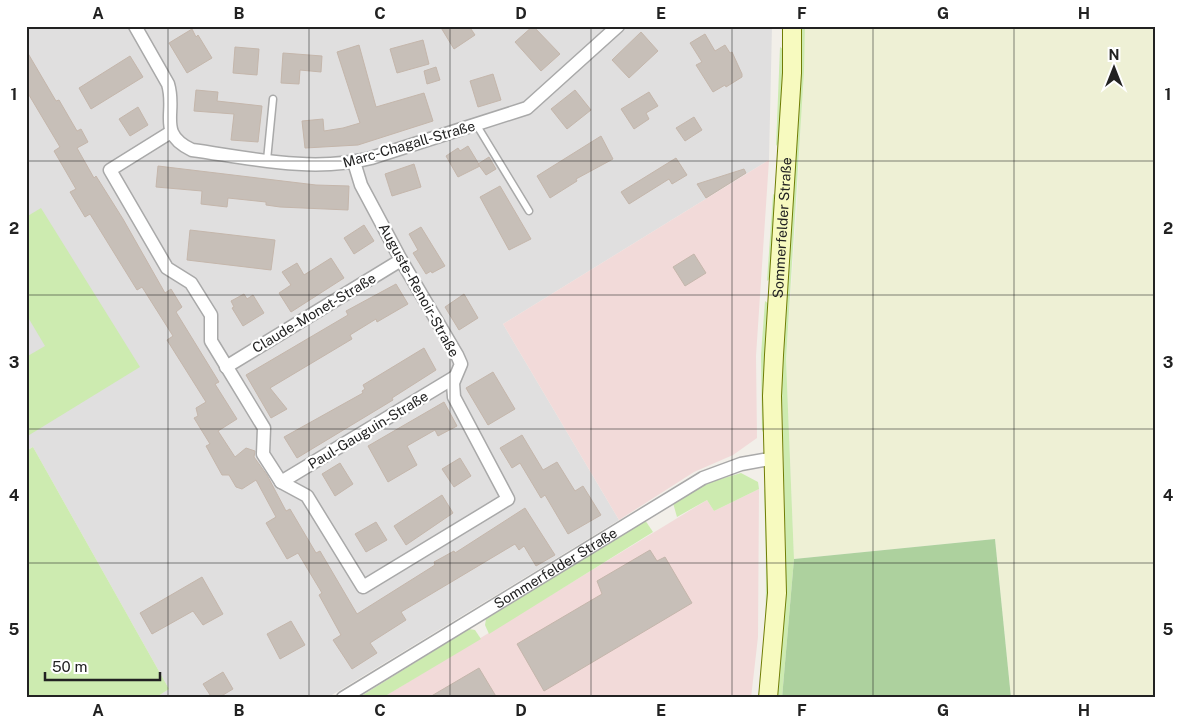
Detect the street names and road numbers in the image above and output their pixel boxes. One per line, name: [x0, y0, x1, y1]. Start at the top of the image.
street label: Marc-Chagall-Straße: [341, 117, 477, 171]
street label: Sommerfelder Straße: [770, 157, 795, 299]
street label: Auguste-Renoir-Straße: [376, 220, 462, 360]
street label: Claude-Monet-Straße: [249, 270, 379, 356]
street label: Paul-Gauguin-Straße: [305, 388, 431, 472]
street label: Sommerfelder Straße: [491, 524, 620, 612]

